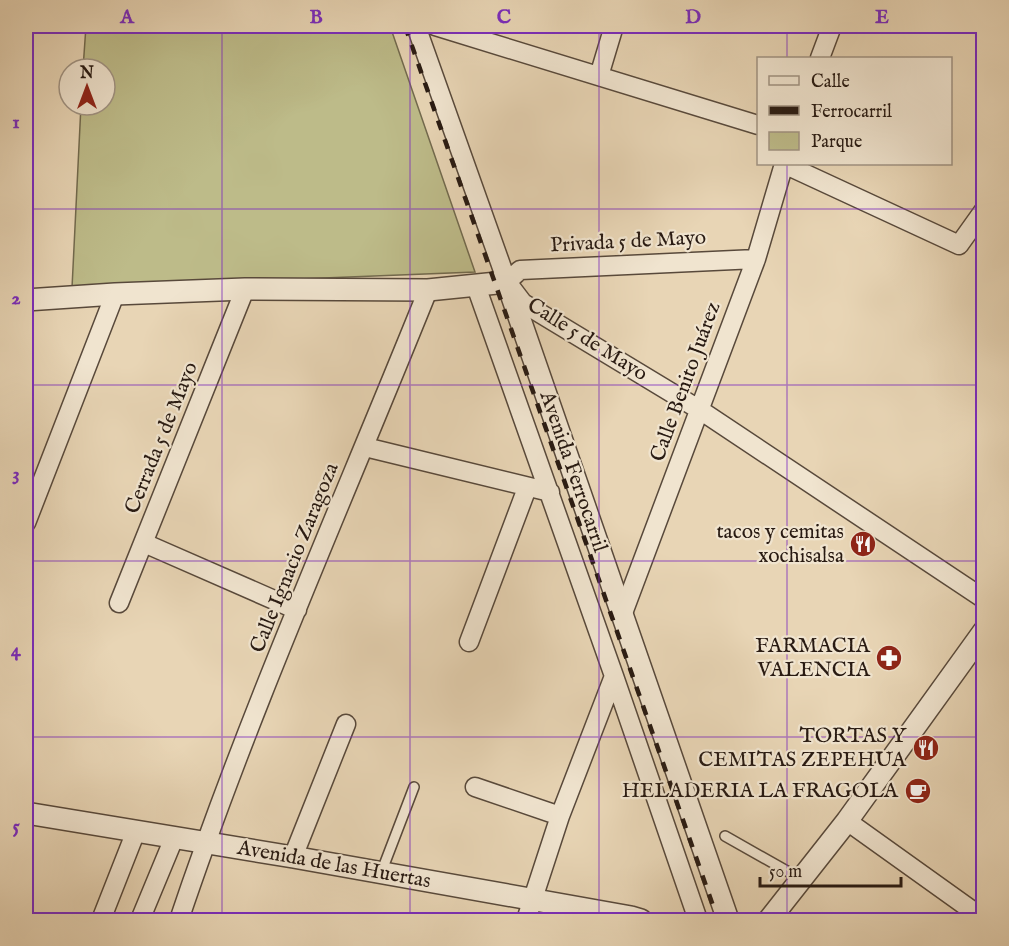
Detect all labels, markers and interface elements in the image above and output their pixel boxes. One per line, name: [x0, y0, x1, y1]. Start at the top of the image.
text: A: [119, 5, 135, 30]
text: B: [309, 5, 323, 30]
text: C: [497, 5, 511, 30]
text: D: [685, 5, 701, 30]
text: E: [875, 5, 889, 30]
north arrow: [57, 57, 117, 117]
legend: [757, 57, 952, 165]
text: N: [79, 64, 94, 84]
text: Calle: [811, 71, 850, 94]
text: Ferrocarril: [811, 101, 892, 124]
text: 1: [12, 110, 20, 135]
text: Parque: [811, 131, 862, 154]
street label: Privada 5 de Mayo: [549, 224, 707, 260]
text: 2: [11, 286, 21, 311]
street label: Calle 5 de Mayo: [522, 292, 652, 388]
street label: Calle Benito Juárez: [645, 298, 728, 466]
street label: Cerrada 5 de Mayo: [119, 358, 205, 518]
street label: Avenida Ferrocarril: [532, 387, 613, 556]
street label: Calle Ignacio Zaragoza: [244, 458, 346, 657]
text: 3: [12, 462, 20, 487]
place label: tacos y cemitas xochisalsa: [716, 519, 845, 570]
restaurant icon: tacos y cemitas xochisalsa: [848, 529, 878, 559]
place label: FARMACIA VALENCIA: [755, 633, 871, 684]
text: 4: [11, 638, 22, 663]
pharmacy icon: FARMACIA VALENCIA: [874, 643, 904, 673]
place label: TORTAS Y CEMITAS ZEPEHUA: [698, 723, 908, 774]
restaurant icon: TORTAS Y CEMITAS ZEPEHUA: [911, 733, 941, 763]
cafe icon: HELADERIA LA FRAGOLA: [903, 776, 933, 806]
place label: HELADERIA LA FRAGOLA: [622, 778, 899, 805]
text: 5: [12, 814, 20, 839]
street label: Avenida de las Huertas: [234, 835, 433, 895]
scale bar: [760, 850, 901, 888]
text: 50 m: [769, 861, 802, 884]

